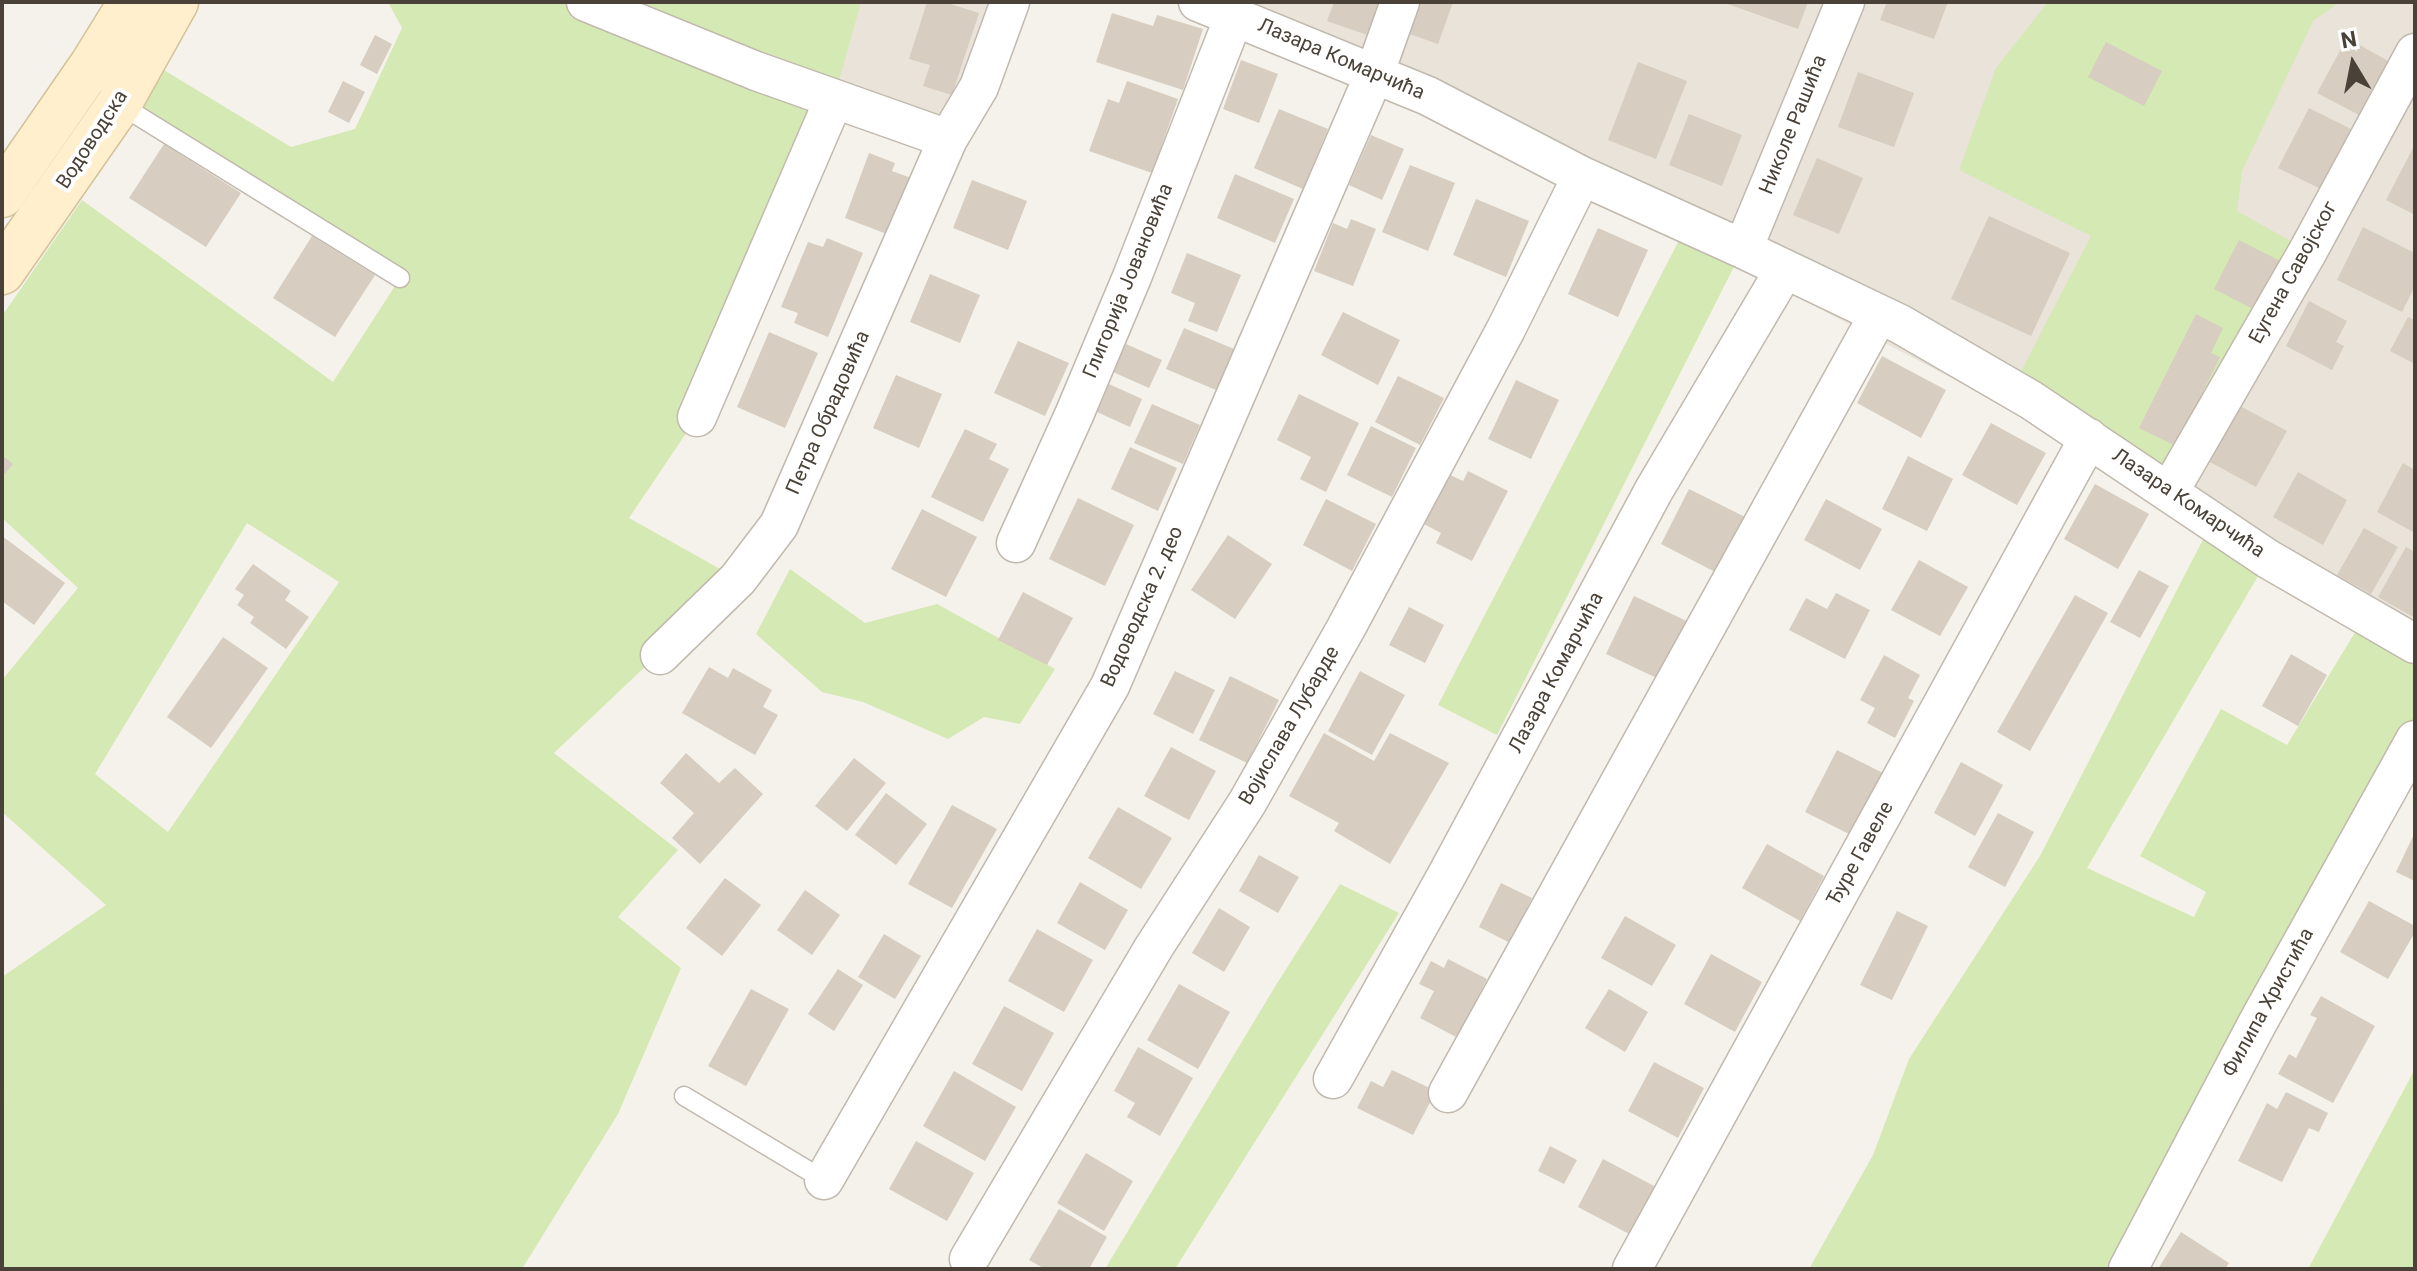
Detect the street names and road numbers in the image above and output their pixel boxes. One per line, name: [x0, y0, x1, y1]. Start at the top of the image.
street label: Лазара Комарчића: [1254, 14, 1428, 106]
street label: Николе Рашића: [1755, 52, 1833, 198]
street label: Водоводска: [52, 86, 134, 194]
street label: Глигорија Јовановића: [1079, 180, 1179, 382]
street label: Еугена Савојског: [2245, 198, 2343, 348]
street label: Петра Обрадовића: [782, 327, 876, 499]
street label: Лазара Комарчића: [2107, 444, 2269, 564]
street label: Водоводска 2. део: [1097, 523, 1189, 691]
street label: Лазара Комарчића: [1504, 588, 1610, 758]
street label: Војислава Лубарде: [1235, 642, 1345, 810]
street label: Ђуре Гавеле: [1823, 798, 1899, 910]
street label: Филипа Христића: [2218, 924, 2320, 1082]

